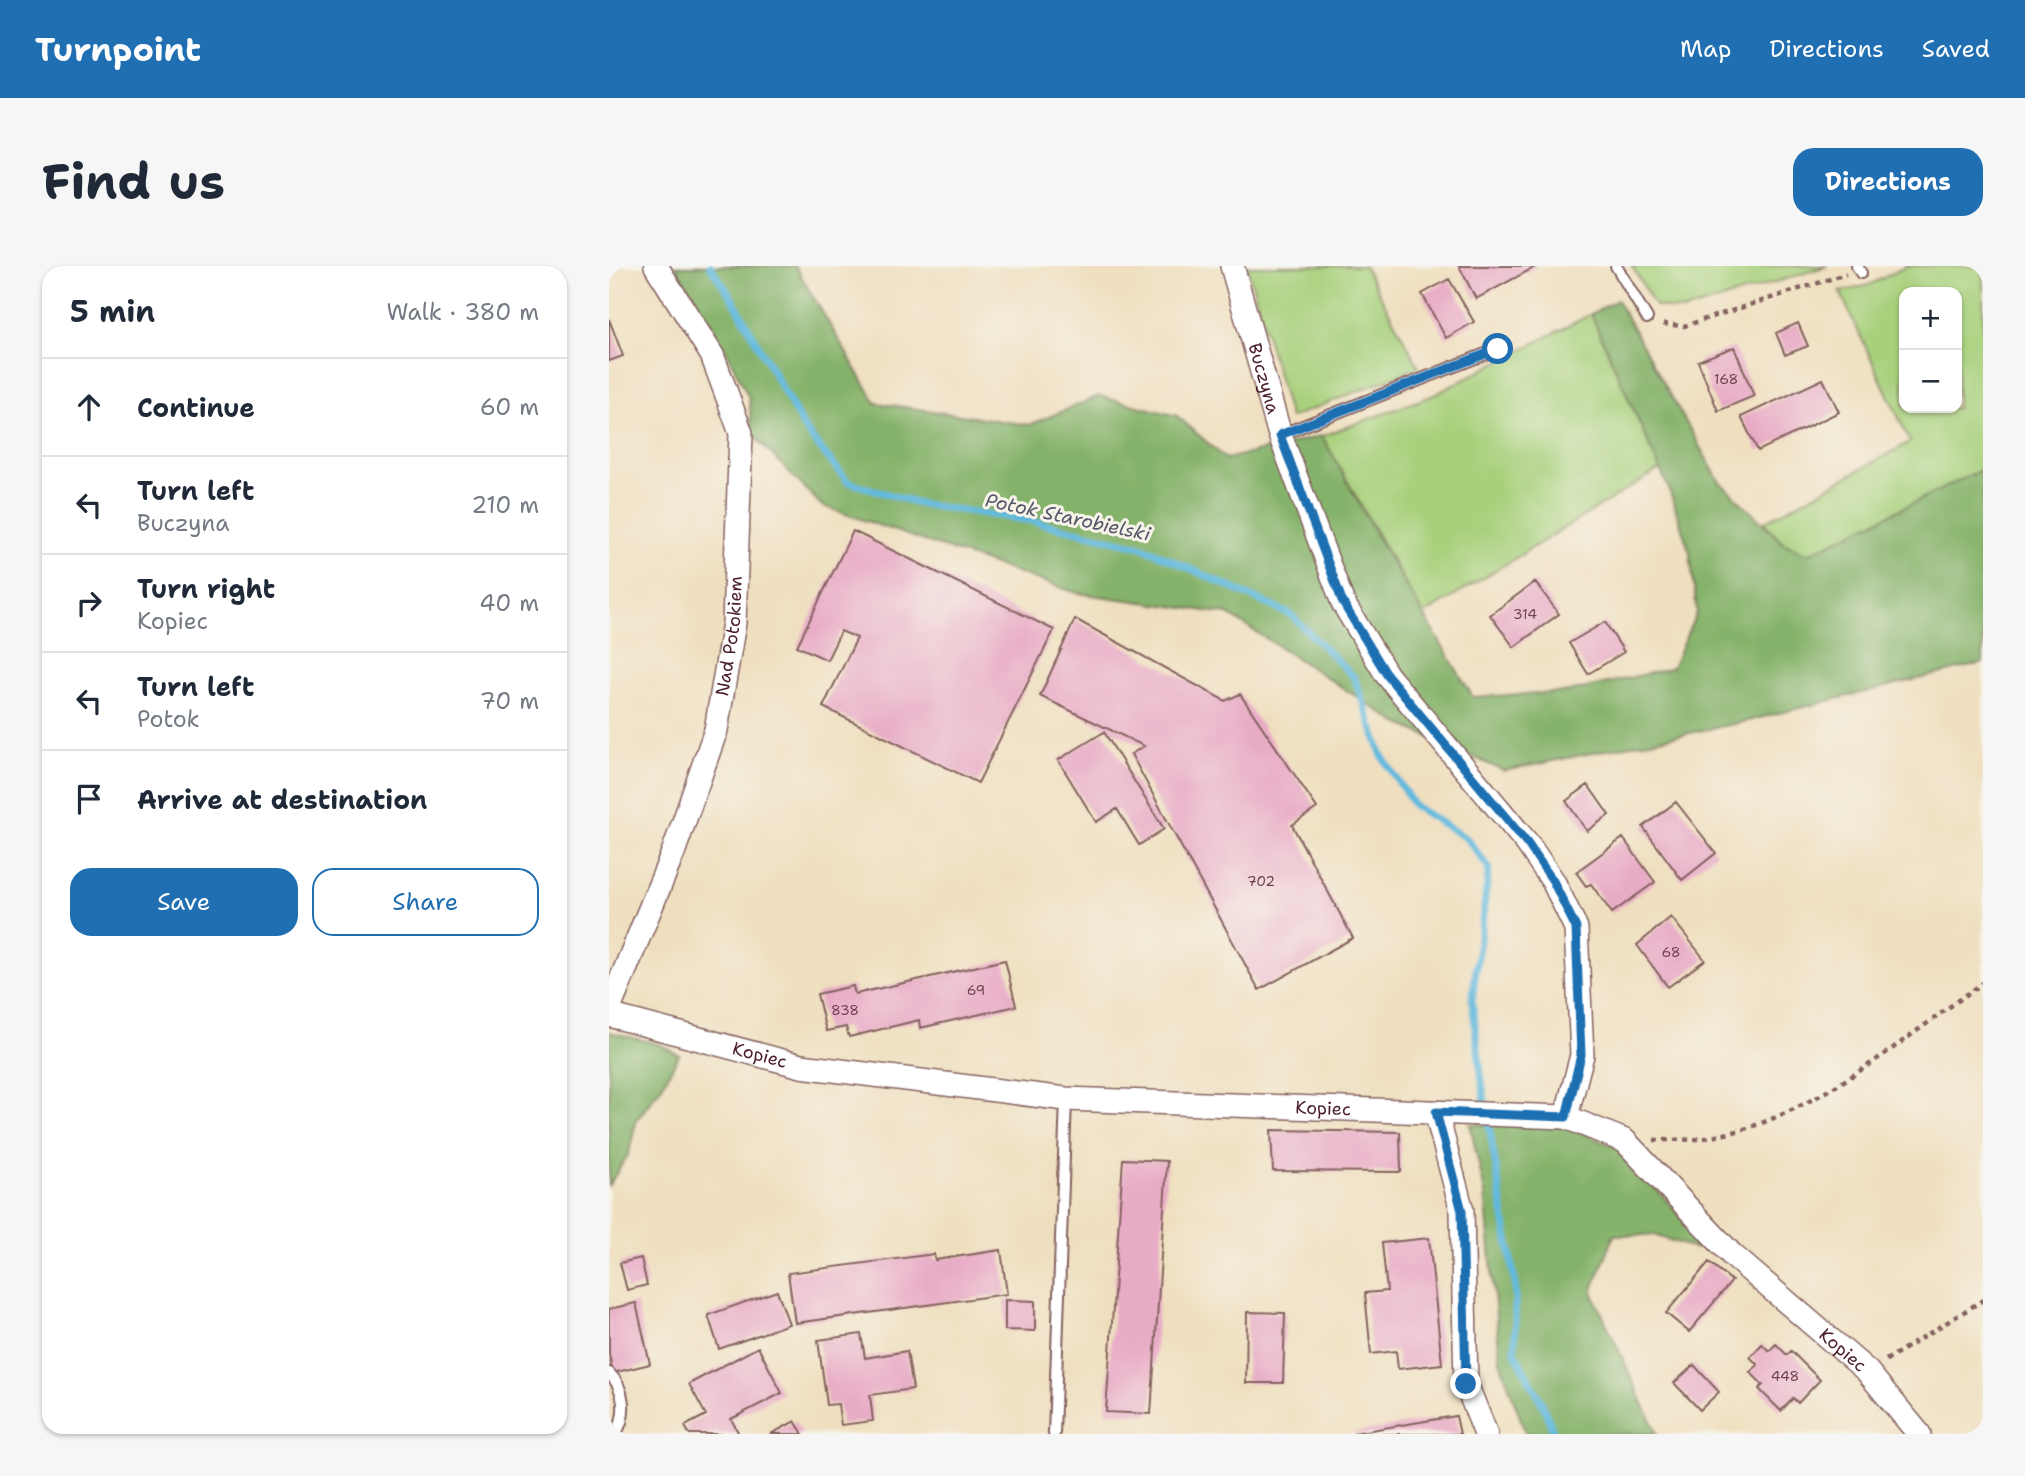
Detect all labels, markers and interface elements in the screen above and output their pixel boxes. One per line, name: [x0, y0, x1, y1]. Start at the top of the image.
text: Turnpoint: [35, 27, 201, 72]
text: Map: [1680, 33, 1731, 65]
text: Directions: [1769, 33, 1884, 65]
text: Saved: [1922, 33, 1990, 65]
button: Directions: [1793, 148, 1983, 216]
text: Find us: [42, 149, 225, 215]
map controls: [1899, 287, 1962, 413]
button: +: [1899, 287, 1962, 350]
text: 5 min: [70, 291, 155, 332]
text: Walk · 380 m: [386, 297, 539, 327]
route start: [1482, 333, 1513, 364]
street label: Buczyna: [1243, 340, 1285, 417]
button: −: [1899, 350, 1962, 413]
house number: 168: [1714, 370, 1738, 388]
icon: ahead: [70, 388, 108, 426]
text: Continue: [137, 390, 255, 425]
text: 60 m: [480, 392, 539, 422]
text: Turn left: [137, 473, 254, 508]
icon: left: [70, 486, 108, 524]
water label: Potok Starobielski: [983, 487, 1153, 547]
text: 210 m: [471, 490, 539, 520]
text: Buczyna: [137, 508, 230, 538]
text: Turn right: [137, 571, 275, 606]
street label: Nad Potokiem: [710, 575, 748, 698]
icon: right: [70, 584, 108, 622]
text: 40 m: [479, 588, 539, 618]
house number: 314: [1513, 605, 1537, 623]
text: Kopiec: [137, 606, 208, 636]
text: Turn left: [137, 669, 254, 704]
icon: left: [70, 682, 108, 720]
text: 70 m: [480, 686, 539, 716]
text: Potok: [137, 704, 200, 734]
icon: arrive: [70, 780, 108, 818]
text: Arrive at destination: [137, 782, 427, 817]
button: Save: [70, 868, 298, 936]
button: Share: [312, 868, 539, 936]
house number: 702: [1247, 872, 1275, 890]
house number: 68: [1661, 943, 1681, 961]
house number: 69: [967, 981, 985, 999]
house number: 838: [831, 1001, 859, 1019]
street label: Kopiec: [730, 1036, 790, 1074]
street label: Kopiec: [1295, 1095, 1351, 1121]
street label: Kopiec: [1814, 1323, 1872, 1377]
house number: 448: [1771, 1367, 1799, 1385]
route end: [1450, 1368, 1481, 1399]

